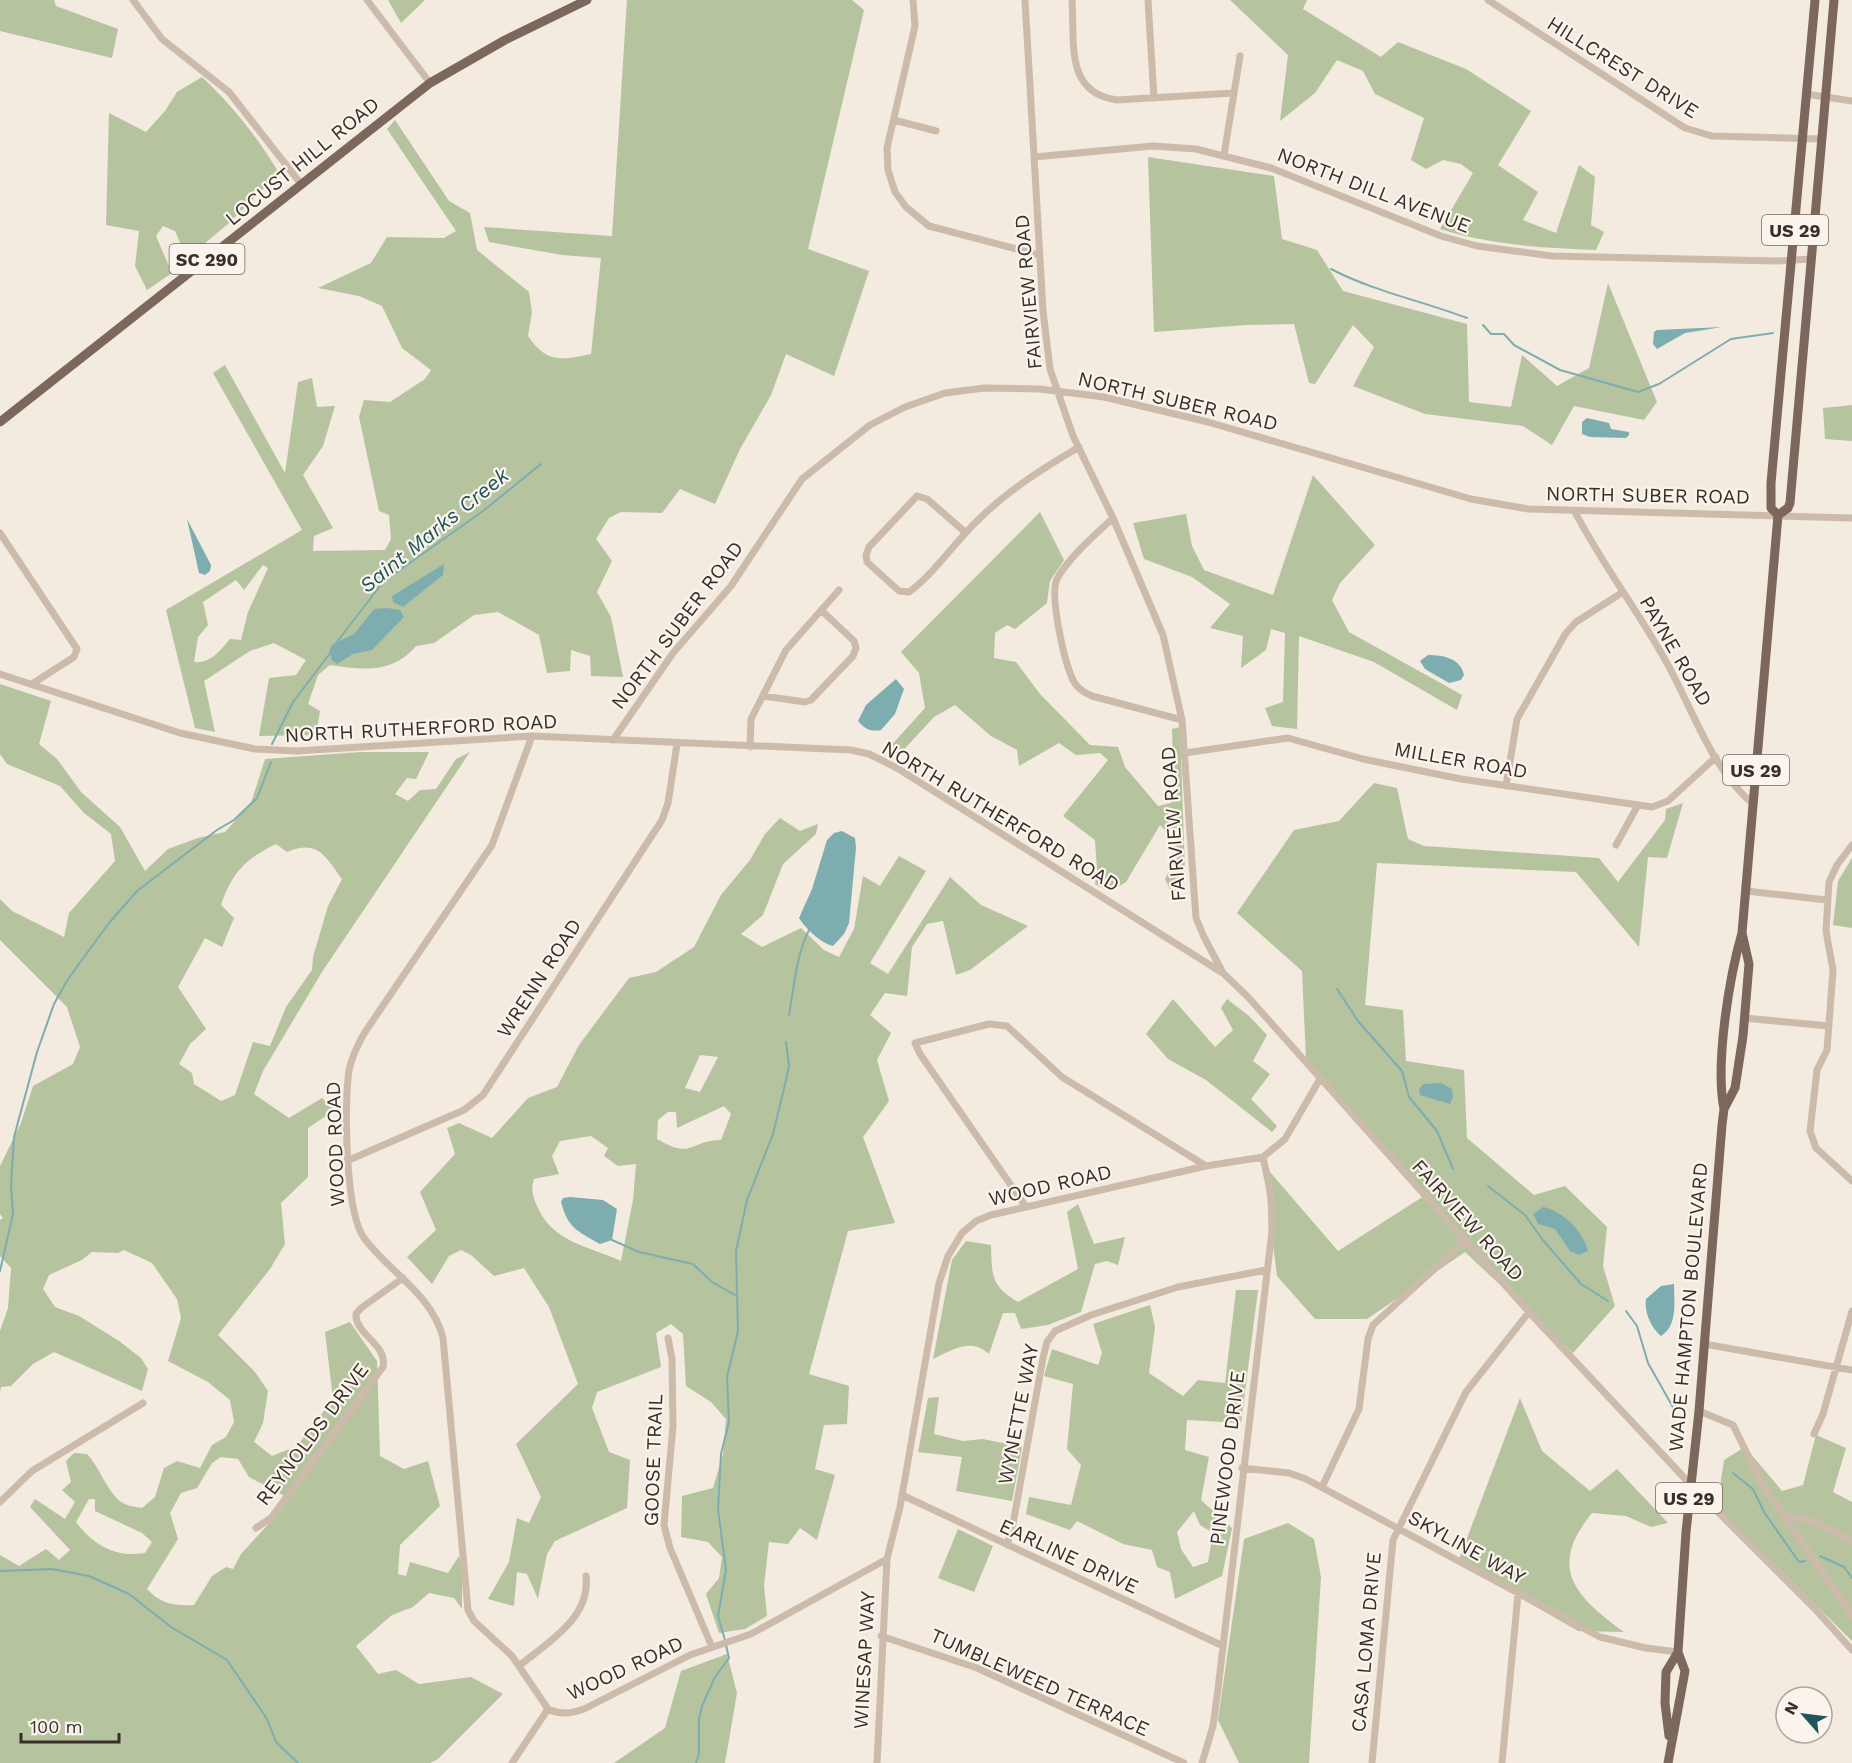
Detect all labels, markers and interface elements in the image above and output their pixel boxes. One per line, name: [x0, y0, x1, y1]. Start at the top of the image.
street label: HILLCREST DRIVE: [1543, 11, 1703, 123]
street label: LOCUST HILL ROAD: [220, 92, 384, 230]
street label: NORTH DILL AVENUE: [1274, 142, 1474, 238]
street label: FAIRVIEW ROAD: [1009, 214, 1047, 370]
road number: US 29: [1762, 215, 1828, 245]
road number: SC 290: [170, 244, 244, 274]
street label: NORTH SUBER ROAD: [1076, 366, 1280, 436]
water label: Saint Marks Creek: [354, 462, 514, 598]
street label: NORTH SUBER ROAD: [1546, 481, 1750, 509]
street label: NORTH SUBER ROAD: [606, 536, 748, 714]
street label: PAYNE ROAD: [1635, 591, 1717, 711]
street label: NORTH RUTHERFORD ROAD: [284, 709, 558, 747]
street label: NORTH RUTHERFORD ROAD: [878, 735, 1124, 897]
street label: MILLER ROAD: [1392, 736, 1530, 784]
street label: FAIRVIEW ROAD: [1156, 746, 1190, 902]
road number: US 29: [1723, 755, 1789, 785]
street label: WRENN ROAD: [492, 914, 586, 1042]
street label: WOOD ROAD: [321, 1081, 349, 1207]
street label: FAIRVIEW ROAD: [1407, 1154, 1529, 1286]
street label: WOOD ROAD: [986, 1159, 1114, 1211]
street label: WADE HAMPTON BOULEVARD: [1663, 1161, 1713, 1453]
street label: WYNETTE WAY: [993, 1341, 1044, 1486]
street label: REYNOLDS DRIVE: [251, 1358, 373, 1510]
street label: PINEWOOD DRIVE: [1204, 1370, 1250, 1546]
street label: GOOSE TRAIL: [639, 1393, 667, 1527]
road number: US 29: [1656, 1483, 1722, 1513]
street label: SKYLINE WAY: [1404, 1505, 1530, 1589]
street label: EARLINE DRIVE: [996, 1513, 1142, 1599]
street label: CASA LOMA DRIVE: [1346, 1551, 1386, 1733]
street label: WINESAP WAY: [848, 1590, 880, 1730]
street label: TUMBLEWEED TERRACE: [927, 1623, 1153, 1741]
street label: WOOD ROAD: [563, 1631, 687, 1705]
north arrow: [1774, 1685, 1834, 1745]
text: N: [1780, 1698, 1802, 1718]
scale bar: [21, 1706, 118, 1744]
text: 100 m: [30, 1716, 83, 1737]

